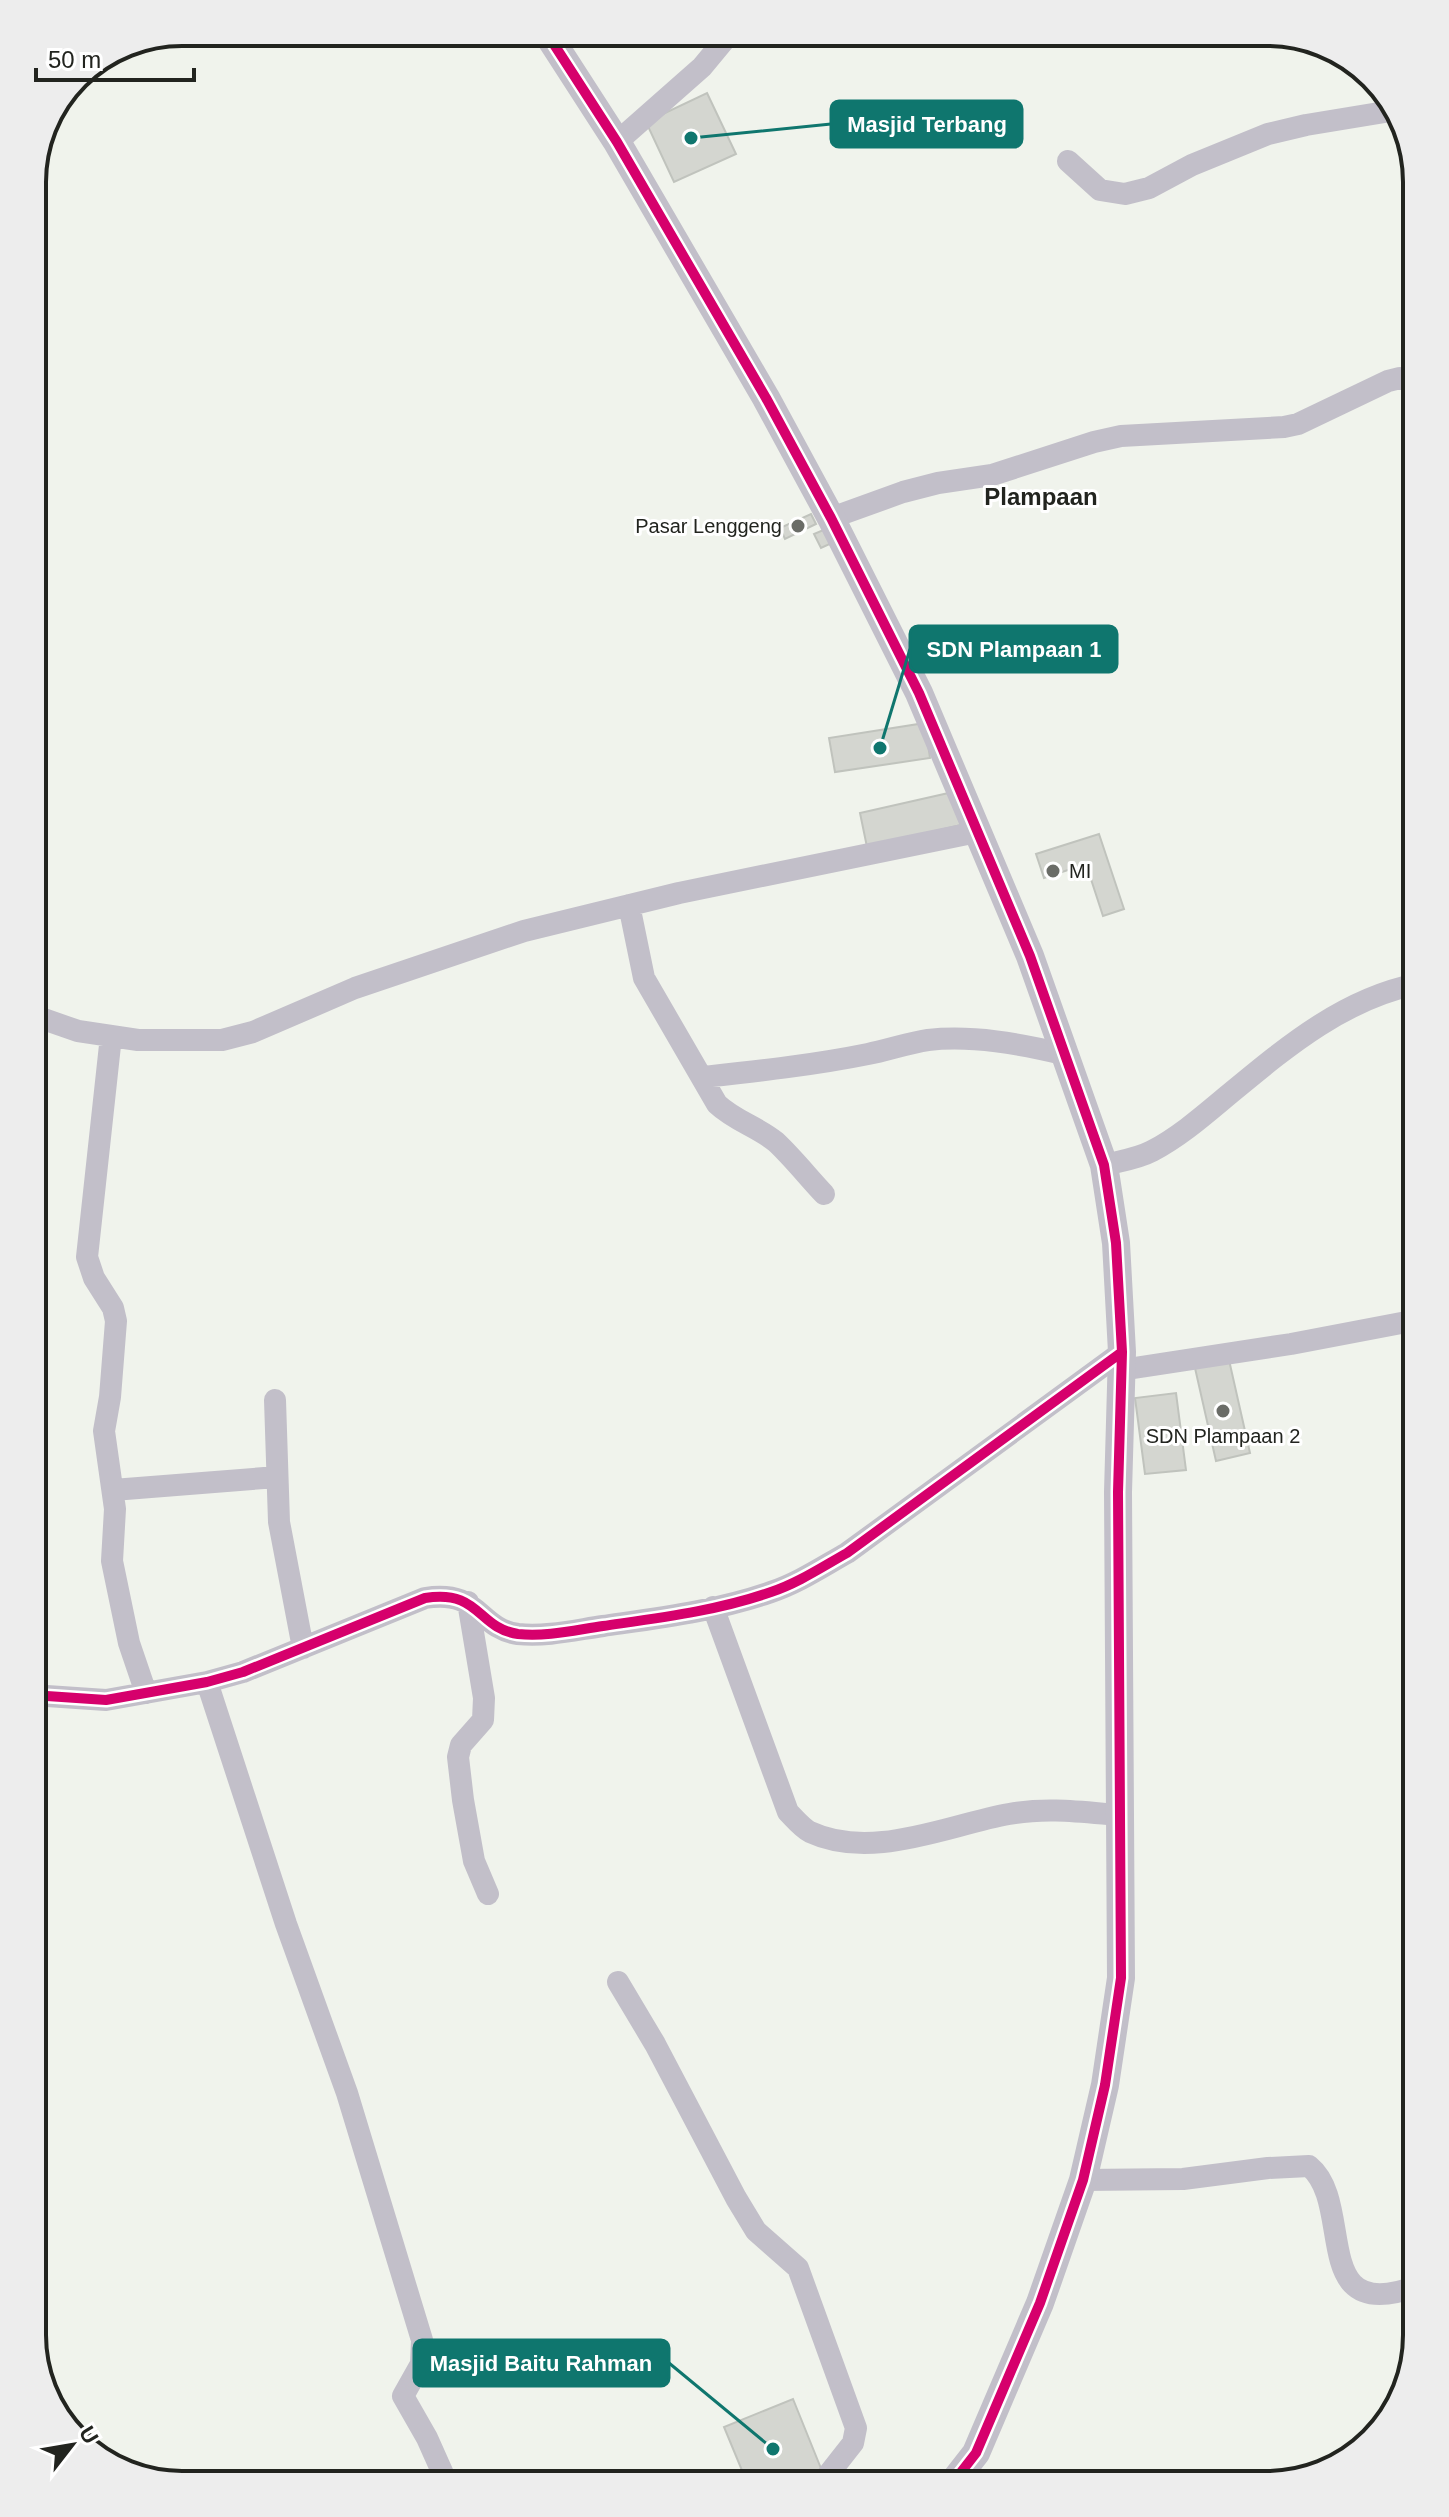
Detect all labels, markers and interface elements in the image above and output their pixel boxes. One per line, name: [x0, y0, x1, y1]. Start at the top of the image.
scale bar: [36, 32, 194, 82]
text: 50 m: [48, 46, 101, 73]
callout: Masjid Terbang: [831, 101, 1022, 147]
text: Masjid Terbang: [847, 112, 1007, 137]
district label: Plampaan: [984, 483, 1098, 510]
place label: Pasar Lenggeng: [635, 515, 782, 537]
marker: Pasar Lenggeng: [789, 517, 807, 535]
callout: SDN Plampaan 1: [910, 626, 1117, 672]
text: SDN Plampaan 1: [927, 637, 1101, 662]
place label: MI: [1069, 860, 1091, 882]
marker: MI: [1044, 862, 1062, 880]
marker: SDN Plampaan 2: [1214, 1402, 1232, 1420]
place label: SDN Plampaan 2: [1146, 1425, 1300, 1447]
callout: Masjid Baitu Rahman: [414, 2340, 669, 2386]
text: Masjid Baitu Rahman: [430, 2351, 652, 2376]
north arrow: [32, 2405, 112, 2485]
text: U: [74, 2422, 104, 2448]

